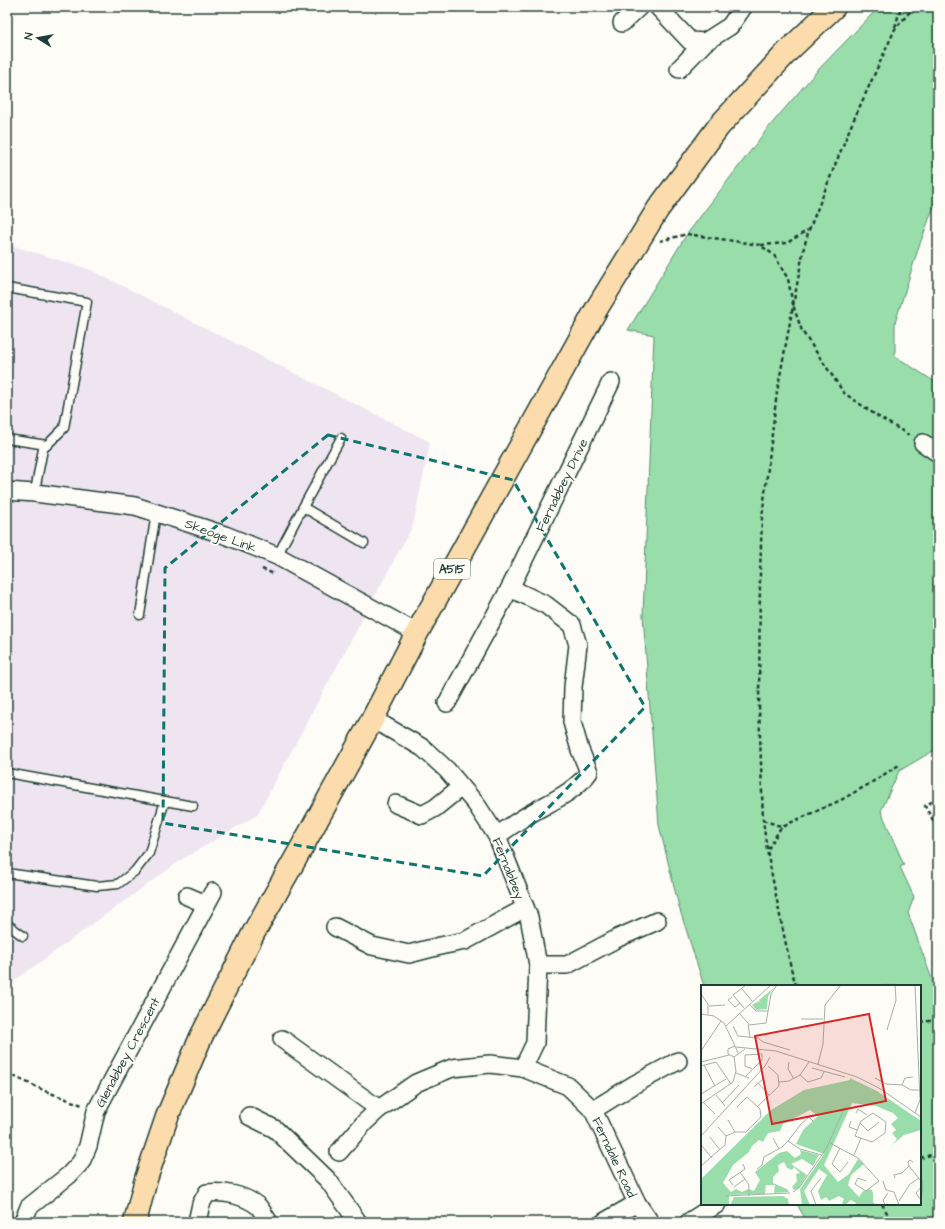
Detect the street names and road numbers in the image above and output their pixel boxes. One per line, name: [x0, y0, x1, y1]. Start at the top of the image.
street label: Fernabbey Drive: [532, 436, 593, 535]
street label: Skeoge Link: [182, 515, 259, 558]
road number: A515: [434, 559, 470, 579]
street label: Fernabbey: [487, 835, 529, 902]
street label: Glenabbey Crescent: [91, 994, 166, 1111]
street label: Ferndale Road: [588, 1114, 641, 1201]

